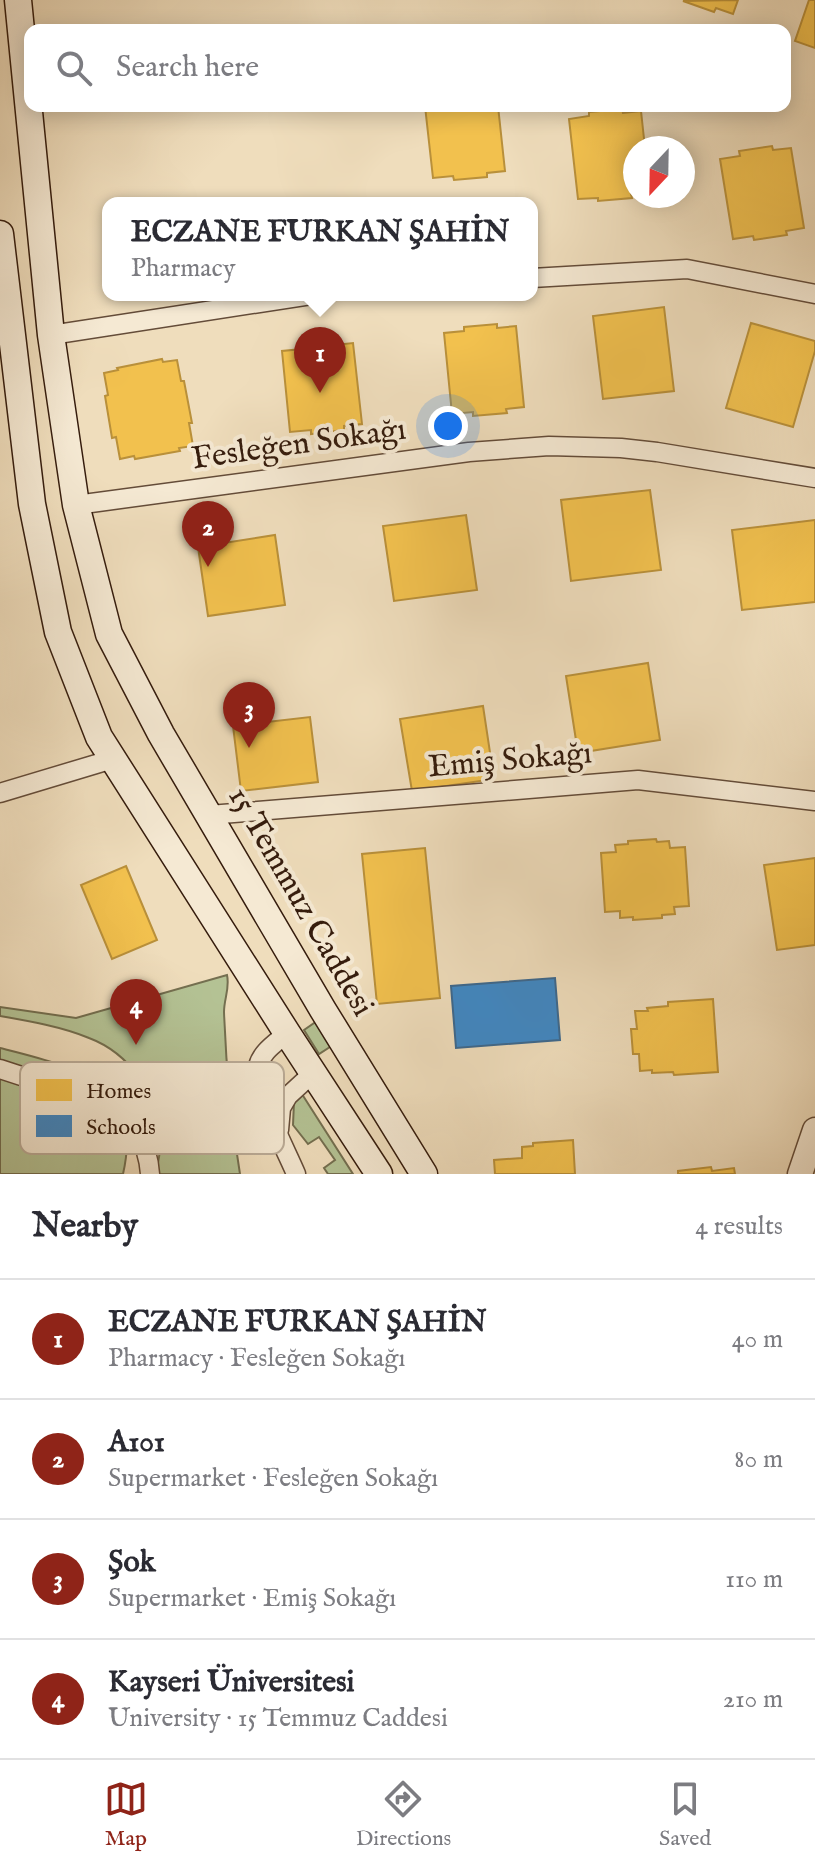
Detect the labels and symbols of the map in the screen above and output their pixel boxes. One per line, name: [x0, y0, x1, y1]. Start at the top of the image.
north arrow: [623, 136, 695, 208]
pin: 1: [294, 327, 346, 393]
your location: [428, 406, 468, 446]
street label: Fesleğen Sokağı: [189, 410, 409, 480]
pin: 2: [182, 501, 234, 567]
pin: 3: [223, 682, 275, 748]
street label: Emiş Sokağı: [426, 733, 594, 789]
street label: 15 Temmuz Caddesi: [218, 780, 382, 1024]
pin: 4: [110, 979, 162, 1045]
legend: [20, 1062, 284, 1154]
text: Homes: [86, 1078, 151, 1106]
text: Schools: [86, 1114, 156, 1142]

